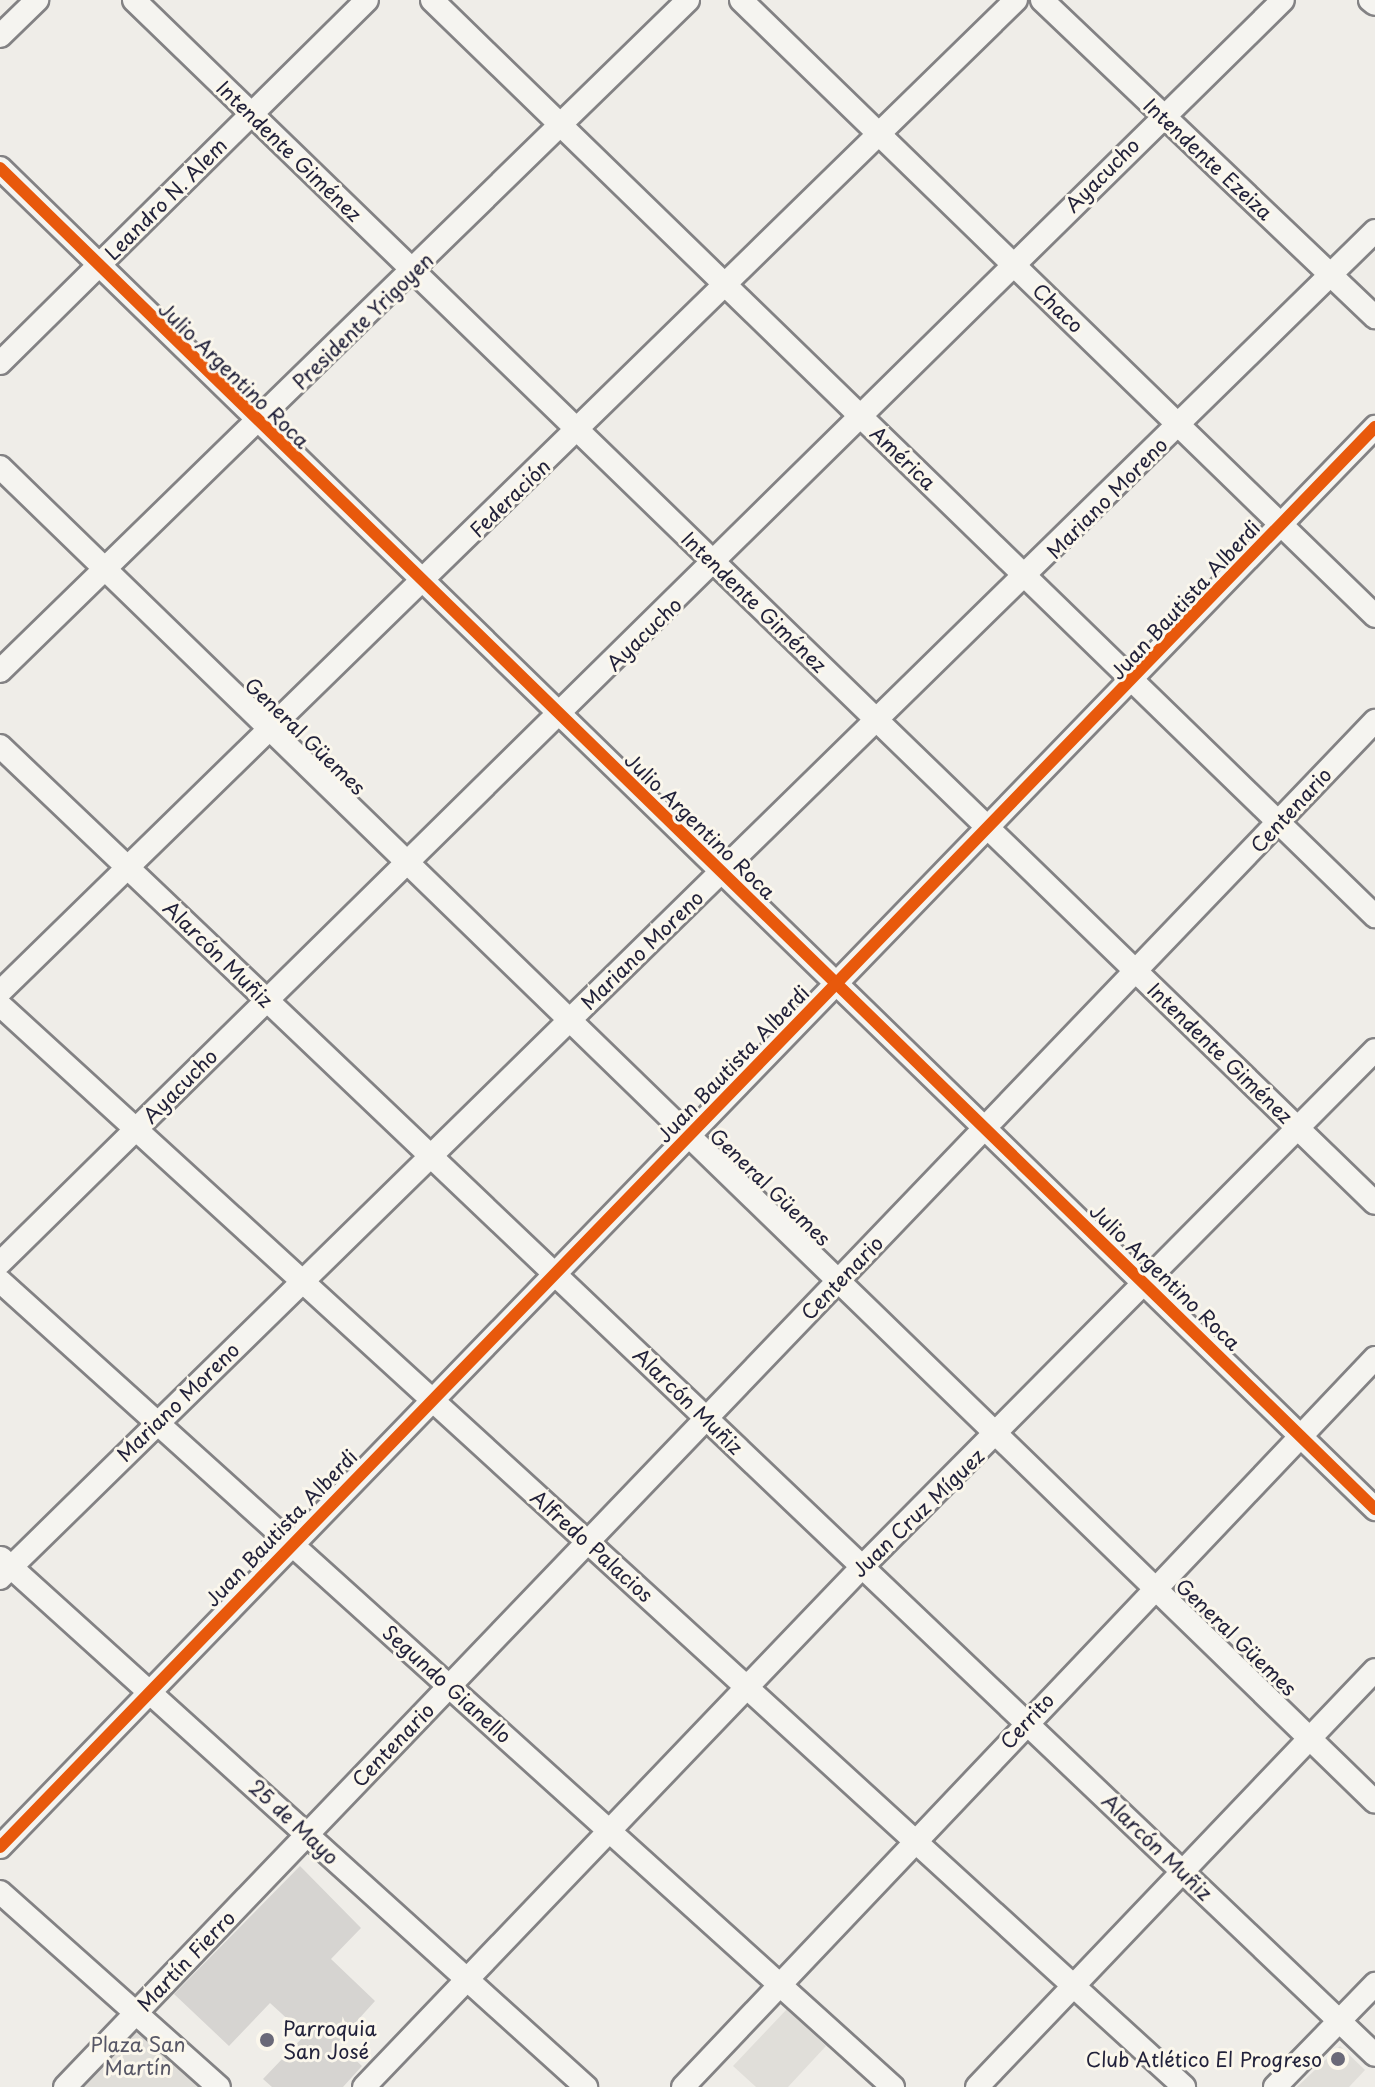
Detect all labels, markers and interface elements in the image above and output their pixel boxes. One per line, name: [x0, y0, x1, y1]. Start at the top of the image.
street label: Intendente Giménez: [212, 76, 366, 226]
street label: Intendente Ezeiza: [1138, 93, 1278, 225]
street label: Leandro N. Alem: [100, 133, 232, 265]
street label: Ayacucho: [1060, 133, 1144, 217]
street label: Presidente Yrigoyen: [287, 247, 439, 395]
street label: Chaco: [1028, 278, 1088, 338]
street label: Julio Argentino Roca: [154, 297, 314, 453]
street label: América: [865, 421, 941, 495]
street label: Mariano Moreno: [1042, 433, 1172, 563]
street label: Federación: [465, 454, 555, 542]
street label: Juan Bautista Alberdi: [1104, 515, 1266, 685]
street label: Intendente Giménez: [677, 527, 831, 677]
street label: Ayacucho: [601, 592, 687, 676]
street label: General Güemes: [239, 672, 371, 800]
street label: Julio Argentino Roca: [620, 748, 780, 904]
street label: Centenario: [1246, 763, 1336, 857]
street label: Mariano Moreno: [576, 886, 708, 1014]
street label: Alarcón Muñiz: [158, 896, 278, 1012]
street label: Intendente Giménez: [1143, 978, 1297, 1128]
street label: Juan Bautista Alberdi: [651, 980, 815, 1148]
street label: Ayacucho: [138, 1044, 222, 1128]
street label: General Güemes: [704, 1123, 836, 1251]
street label: Julio Argentino Roca: [1085, 1199, 1245, 1355]
street label: Centenario: [796, 1231, 888, 1325]
street label: Mariano Moreno: [112, 1338, 244, 1466]
street label: Alarcón Muñiz: [628, 1343, 748, 1459]
street label: Juan Bautista Alberdi: [199, 1444, 363, 1612]
street label: Juan Cruz Míguez: [847, 1444, 989, 1582]
street label: Alfredo Palacios: [526, 1485, 658, 1607]
street label: General Güemes: [1170, 1573, 1302, 1701]
street label: Segundo Gianello: [377, 1620, 517, 1748]
street label: Cerrito: [995, 1688, 1059, 1754]
street label: Centenario: [347, 1698, 439, 1792]
street label: 25 de Mayo: [244, 1774, 344, 1870]
street label: Alarcón Muñiz: [1097, 1789, 1217, 1905]
street label: Martín Fierro: [132, 1906, 240, 2016]
place label: Parroquia San José: [283, 2016, 377, 2063]
marker: Parroquia San José: [258, 2031, 276, 2049]
park label: Plaza San Martín: [91, 2032, 185, 2079]
place label: Club Atlético El Progreso: [1085, 2047, 1322, 2071]
marker: Club Atlético El Progreso: [1329, 2050, 1347, 2068]

